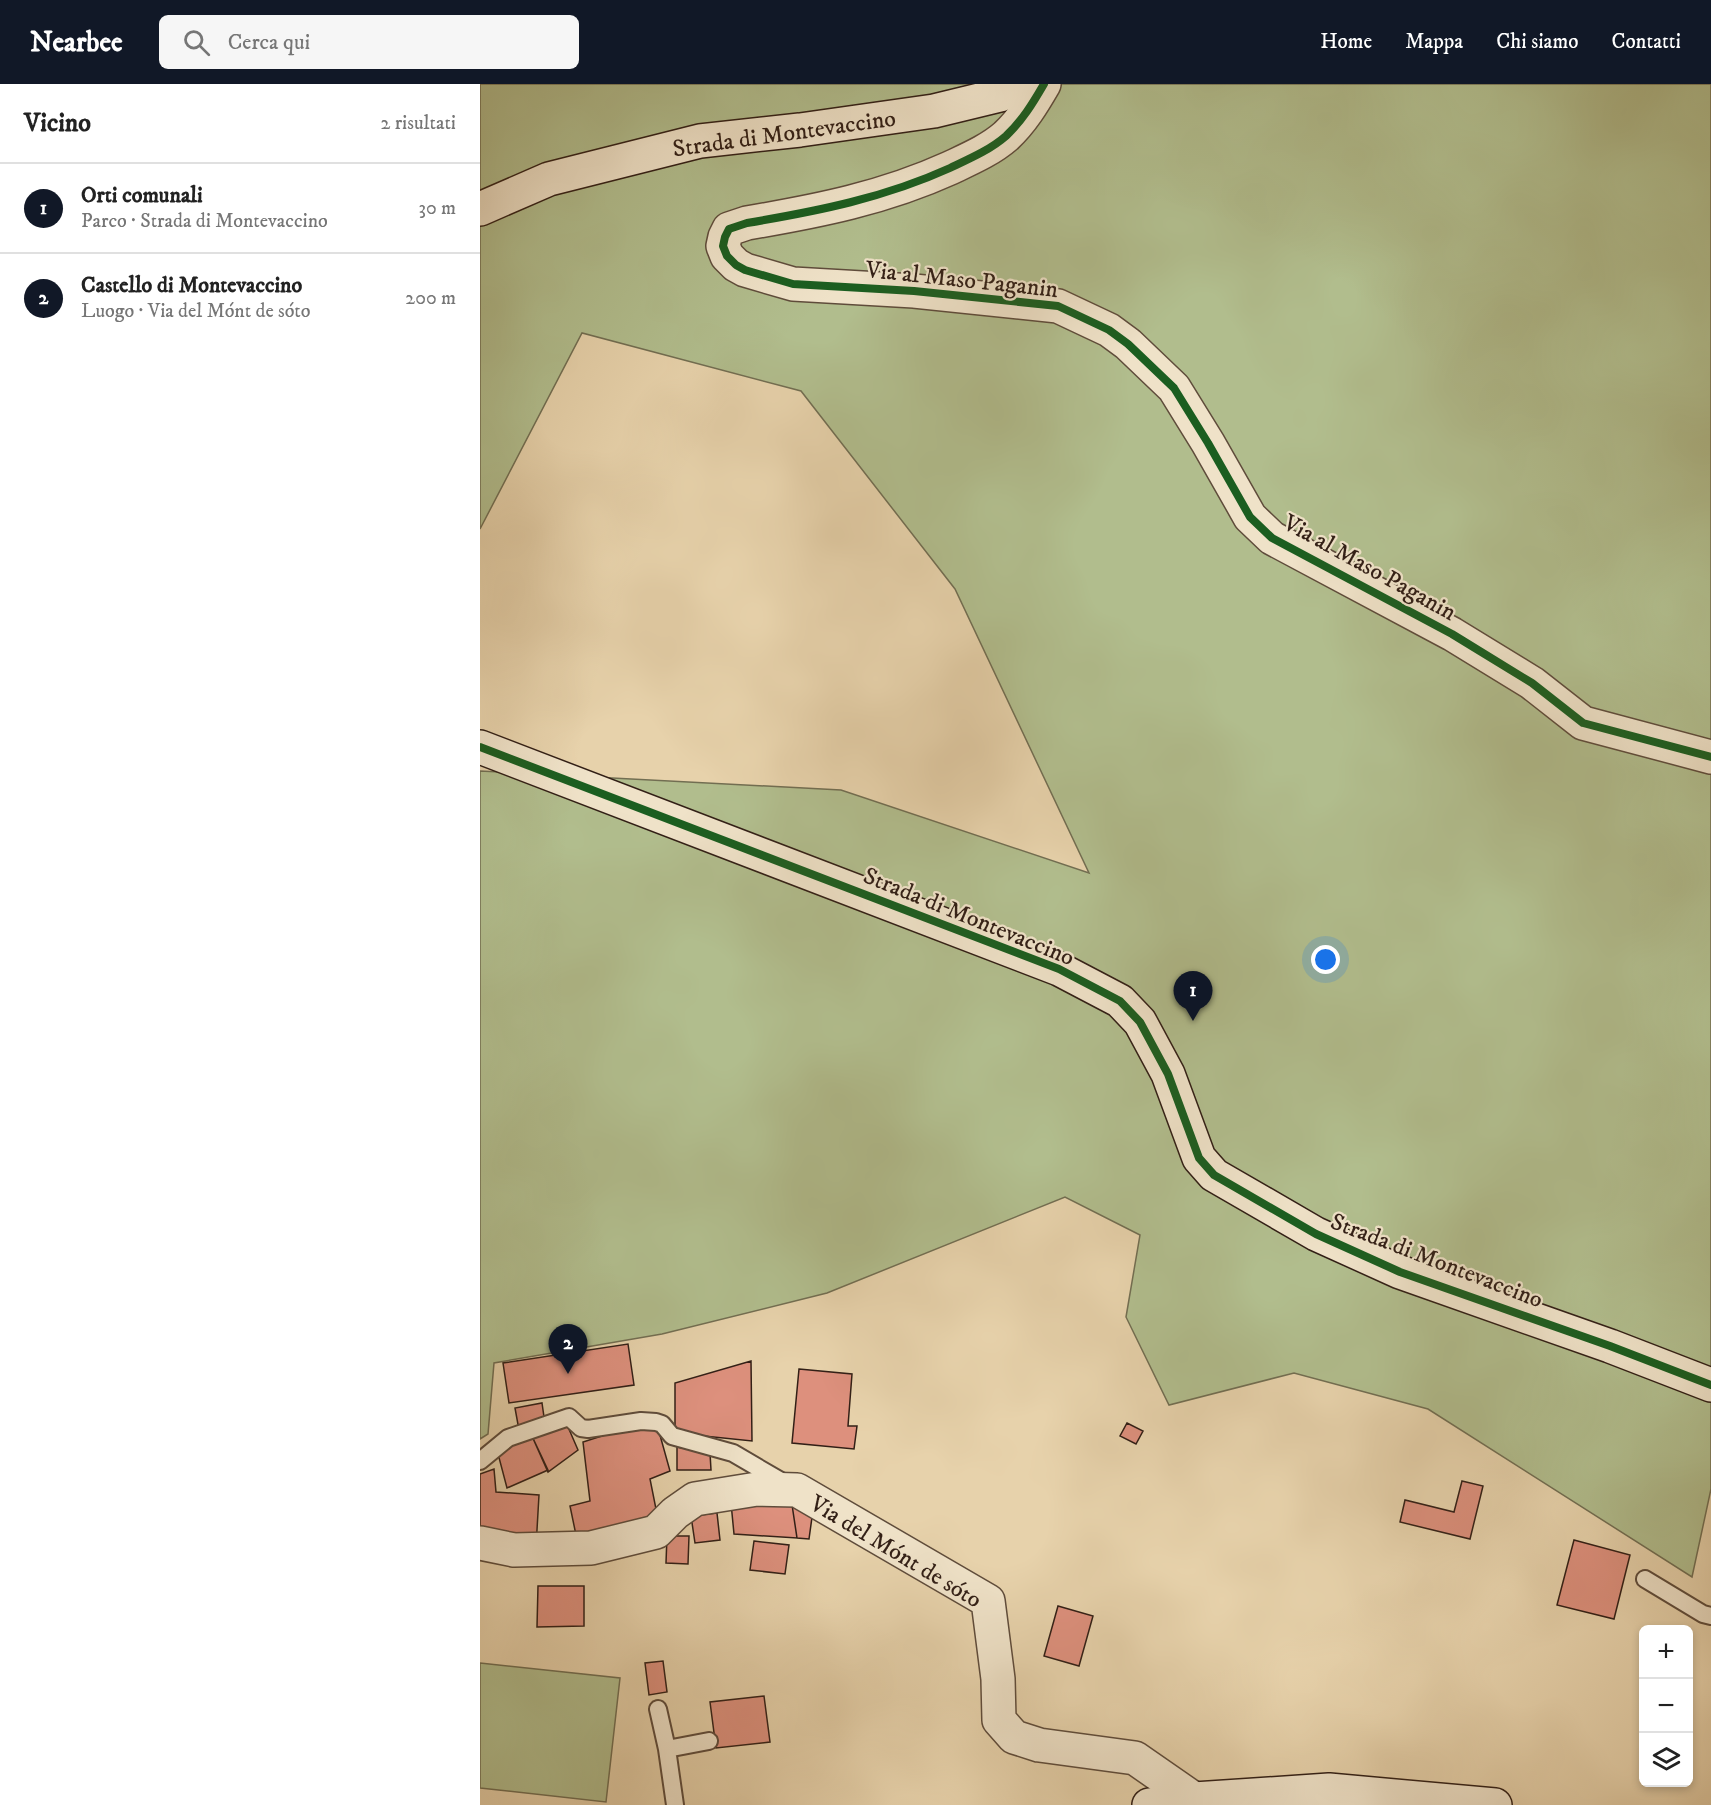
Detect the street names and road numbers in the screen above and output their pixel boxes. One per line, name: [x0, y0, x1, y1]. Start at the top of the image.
street label: Strada di Montevaccino: [671, 103, 898, 165]
street label: Via al Maso Paganin: [863, 255, 1060, 305]
street label: Via al Maso Paganin: [1277, 507, 1462, 628]
street label: Strada di Montevaccino: [859, 861, 1079, 973]
street label: Strada di Montevaccino: [1326, 1207, 1547, 1315]
street label: Via del Mónt de sóto: [803, 1488, 987, 1615]

